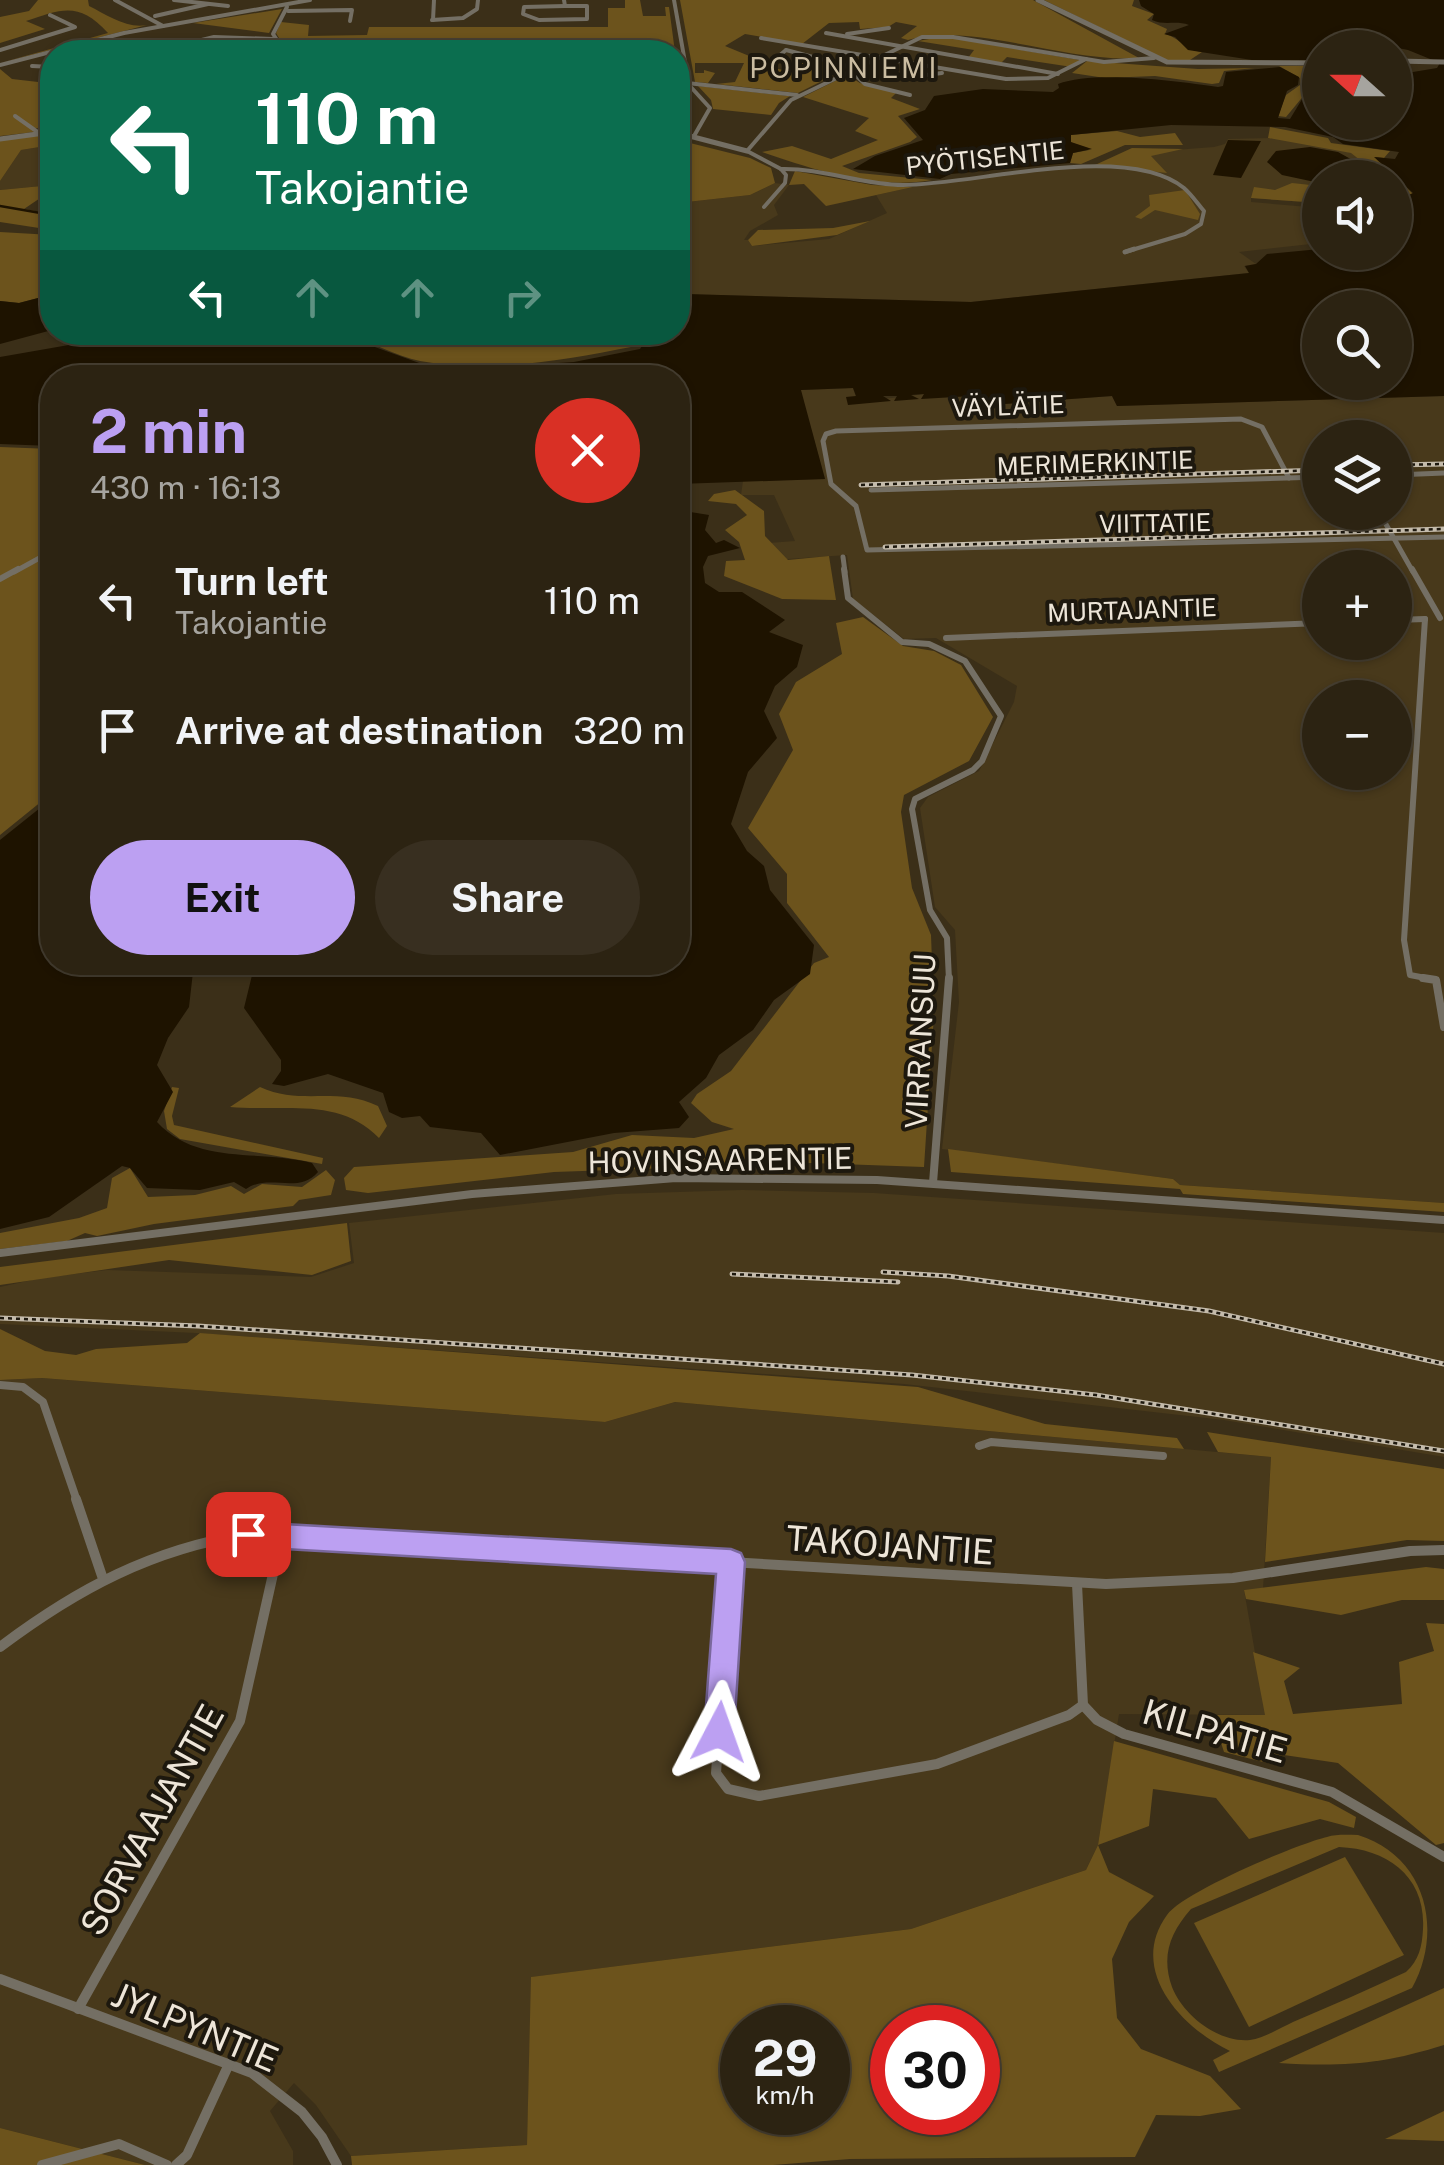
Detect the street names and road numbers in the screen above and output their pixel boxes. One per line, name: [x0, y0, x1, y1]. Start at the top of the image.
street label: PYÖTISENTIE: [904, 135, 1066, 181]
street label: VÄYLÄTIE: [951, 389, 1065, 423]
street label: MERIMERKINTIE: [996, 445, 1194, 481]
street label: VIITTATIE: [1099, 507, 1211, 539]
street label: MURTAJANTIE: [1047, 592, 1217, 628]
street label: VIRRANSUU: [897, 952, 943, 1130]
street label: HOVINSAARENTIE: [587, 1140, 853, 1180]
street label: TAKOJANTIE: [785, 1517, 995, 1573]
street label: KILPATIE: [1138, 1691, 1292, 1771]
street label: SORVAAJANTIE: [72, 1698, 232, 1942]
street label: JYLPYNTIE: [106, 1974, 284, 2080]

